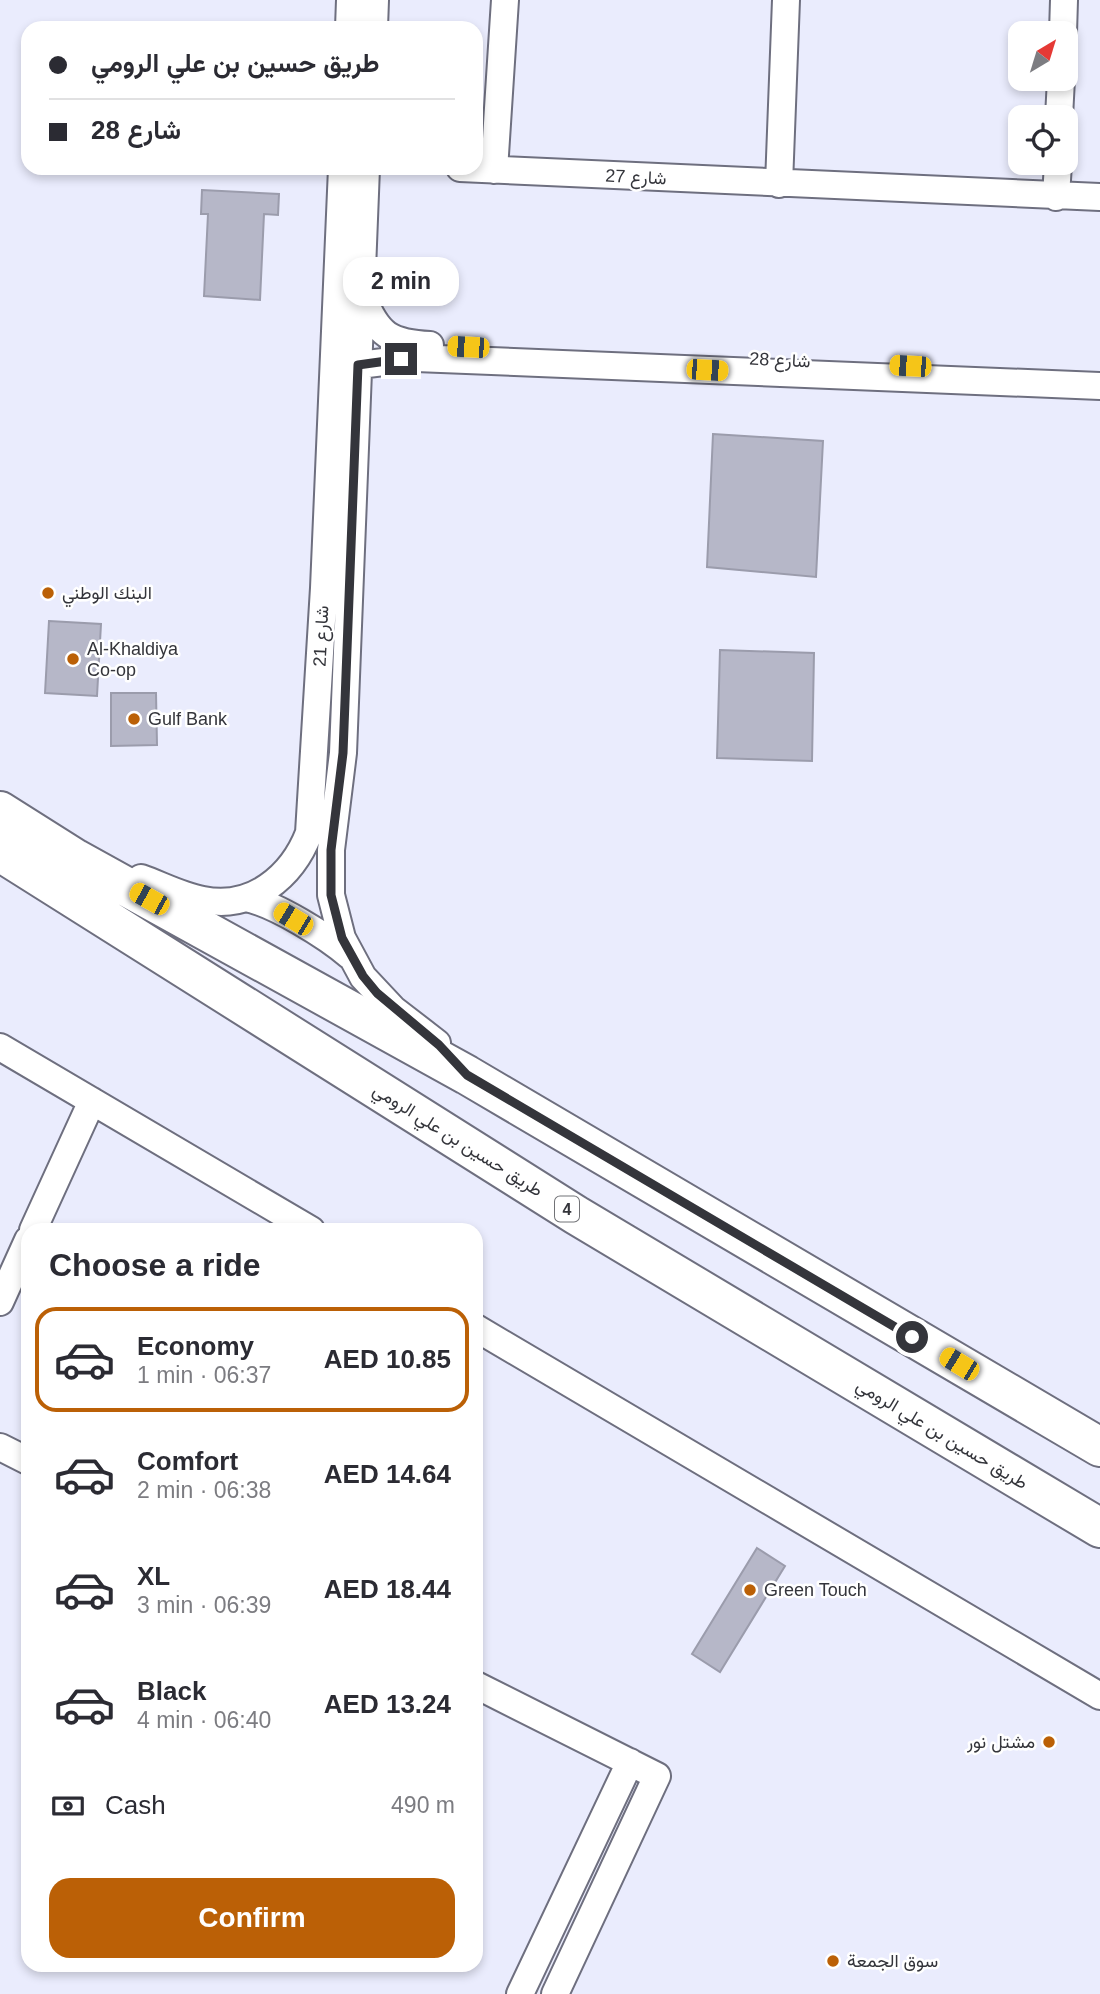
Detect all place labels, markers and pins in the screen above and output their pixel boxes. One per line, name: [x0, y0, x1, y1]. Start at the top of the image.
place label: البنك الوطني: [62, 583, 152, 608]
marker: البنك الوطني: [40, 585, 56, 601]
place label: Al-Khaldiya Co-op: [87, 639, 179, 680]
marker: Al-Khaldiya Co-op: [65, 651, 81, 667]
place label: Gulf Bank: [148, 709, 228, 729]
marker: Gulf Bank: [126, 711, 142, 727]
place label: Green Touch: [764, 1580, 867, 1600]
marker: Green Touch: [742, 1582, 758, 1598]
place label: مشتل نور: [966, 1732, 1035, 1753]
marker: مشتل نور: [1041, 1734, 1057, 1750]
place label: سوق الجمعة: [847, 1951, 938, 1972]
marker: سوق الجمعة: [825, 1953, 841, 1969]

